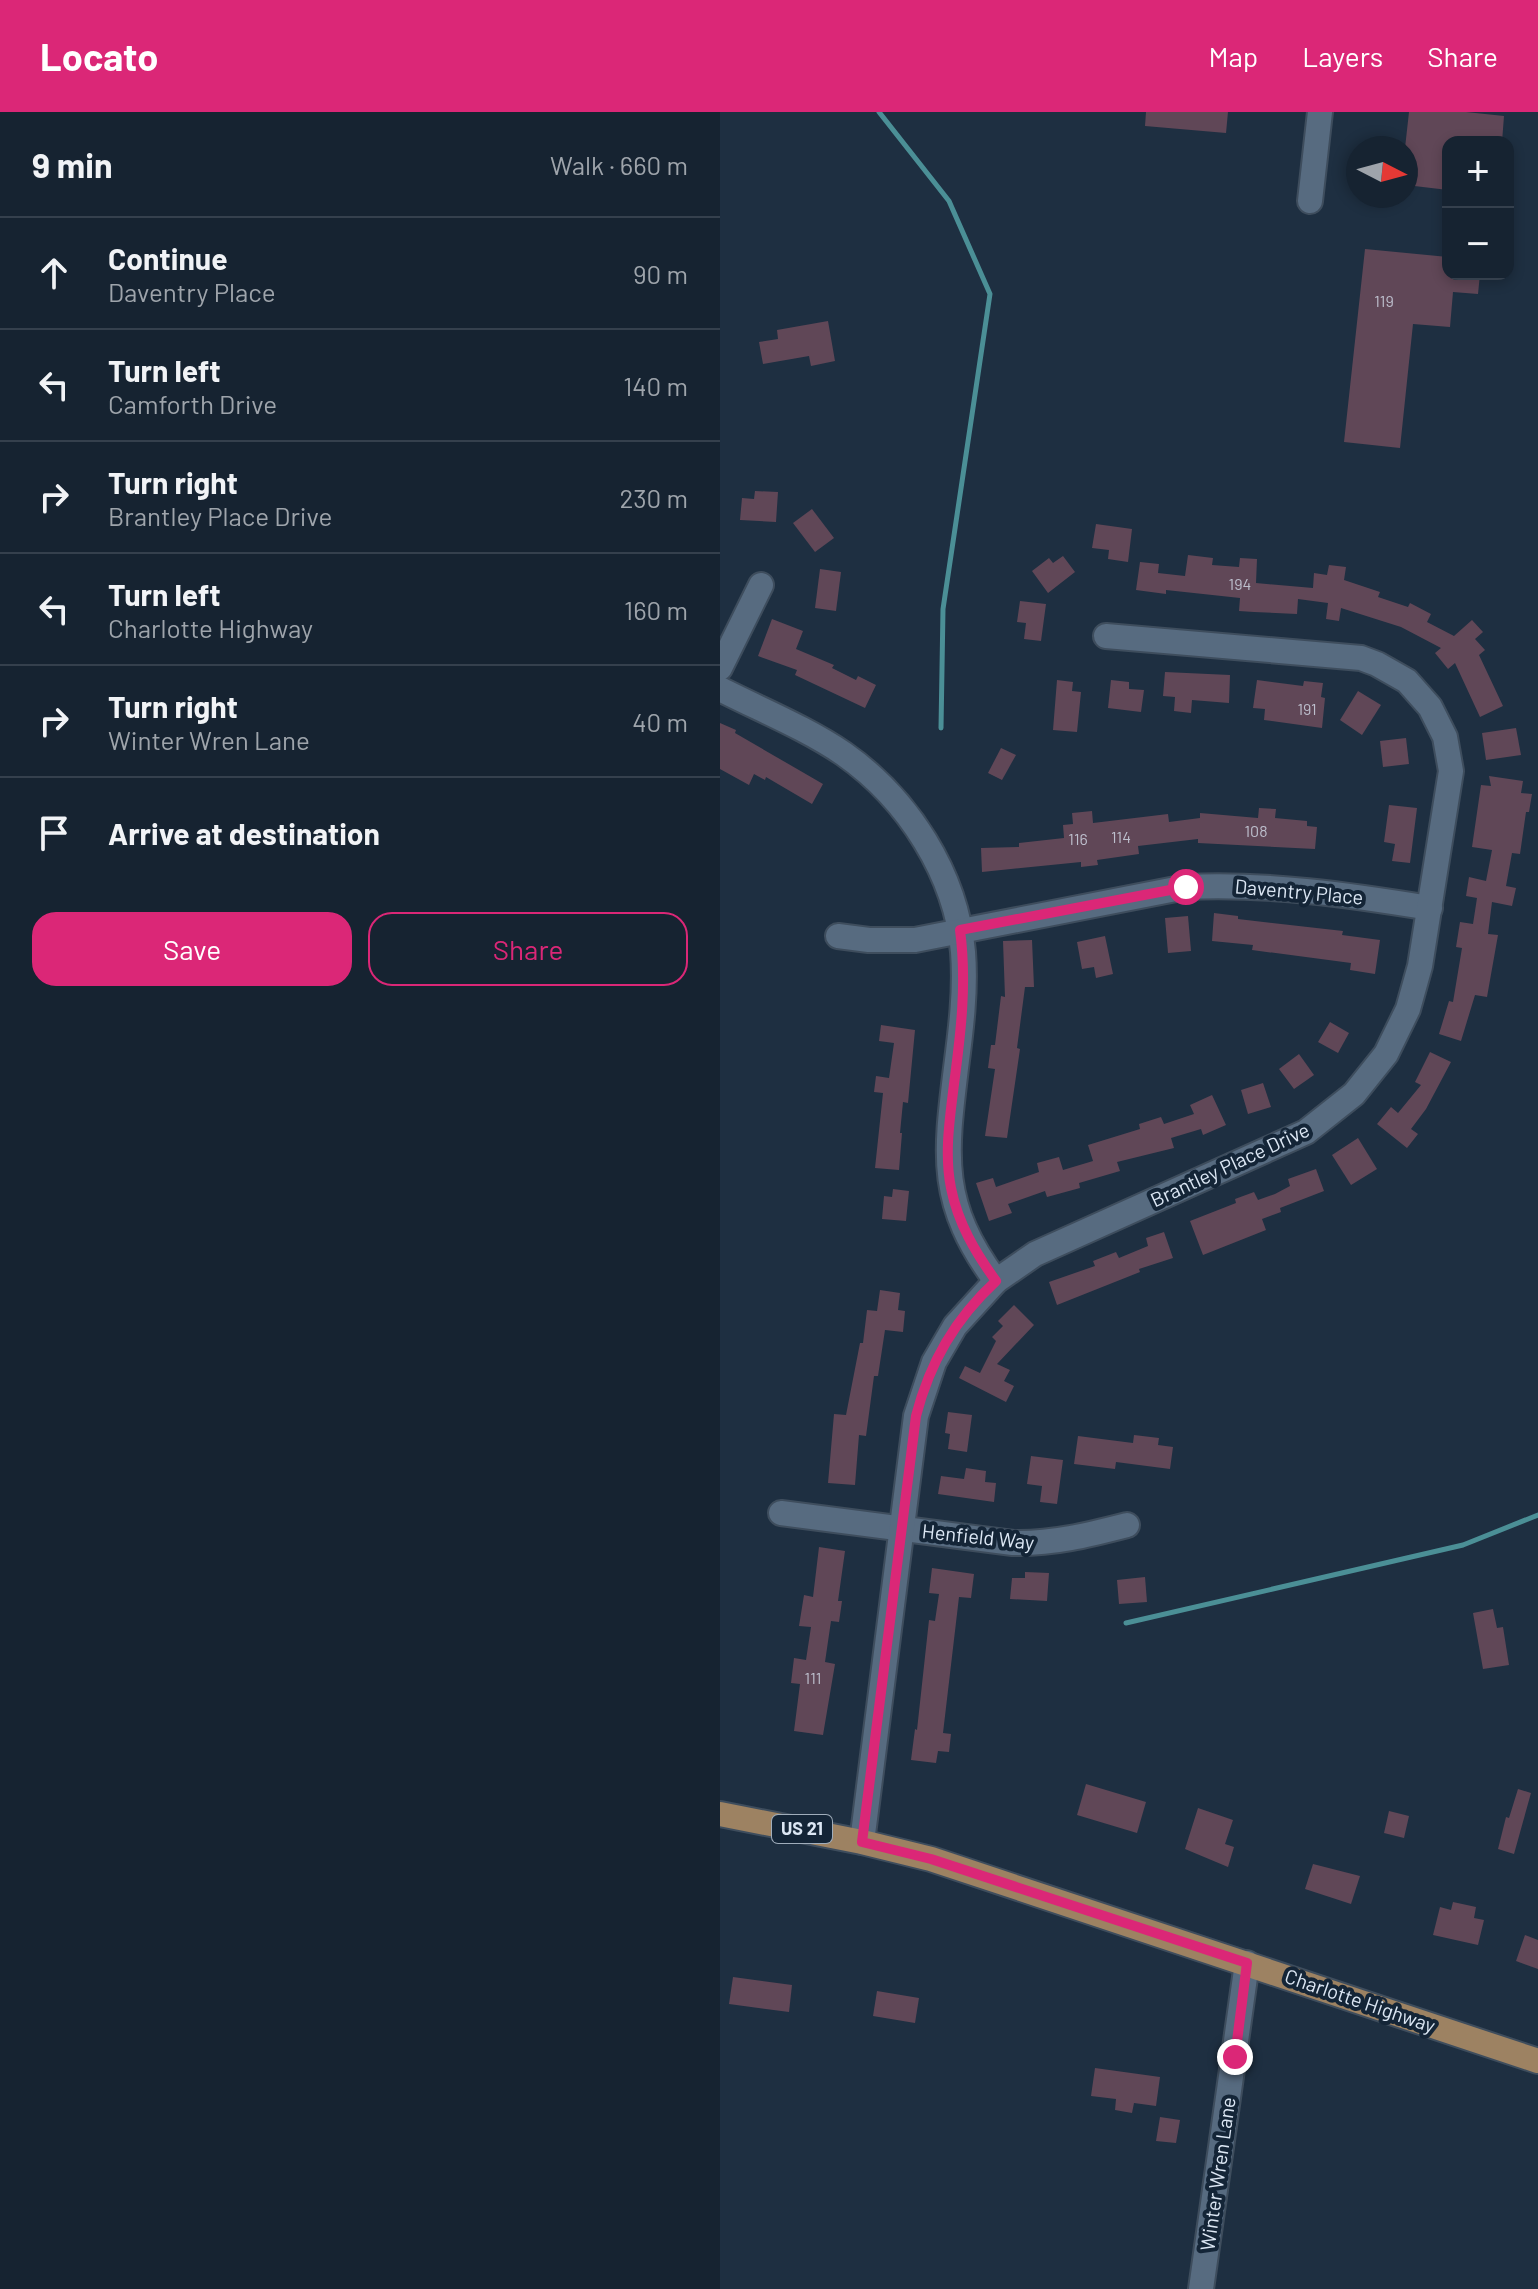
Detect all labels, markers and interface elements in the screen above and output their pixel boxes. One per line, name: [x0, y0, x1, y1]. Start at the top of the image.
text: Locato: [40, 33, 158, 79]
text: Map: [1208, 39, 1258, 73]
text: Layers: [1302, 39, 1383, 73]
text: Share: [1427, 39, 1498, 73]
north arrow: [1346, 136, 1418, 208]
map controls: [1442, 136, 1514, 280]
button: +: [1442, 136, 1514, 208]
text: 9 min: [32, 144, 113, 185]
text: Walk · 660 m: [550, 149, 688, 180]
button: −: [1442, 208, 1514, 280]
text: Continue: [108, 240, 228, 276]
icon: ahead: [32, 251, 76, 295]
text: 90 m: [633, 258, 688, 289]
text: Daventry Place: [108, 276, 276, 307]
house number: 119: [1374, 291, 1394, 310]
text: Turn left: [108, 352, 221, 388]
icon: left: [32, 363, 76, 407]
text: 140 m: [623, 370, 688, 401]
text: Camforth Drive: [108, 388, 277, 419]
text: Turn right: [108, 464, 238, 500]
icon: right: [32, 475, 76, 519]
text: 230 m: [619, 482, 688, 513]
text: Brantley Place Drive: [108, 500, 332, 531]
house number: 194: [1229, 574, 1251, 593]
text: Turn left: [108, 576, 221, 612]
icon: left: [32, 587, 76, 631]
text: 160 m: [624, 594, 688, 625]
text: Charlotte Highway: [108, 612, 313, 643]
text: Turn right: [108, 688, 238, 724]
icon: right: [32, 699, 76, 743]
house number: 191: [1297, 699, 1317, 718]
text: 40 m: [632, 706, 688, 737]
text: Winter Wren Lane: [108, 724, 310, 755]
icon: arrive: [32, 811, 76, 855]
text: Arrive at destination: [108, 815, 380, 851]
house number: 108: [1245, 821, 1267, 840]
house number: 114: [1111, 827, 1131, 846]
house number: 116: [1068, 829, 1088, 848]
route start: [1168, 869, 1204, 905]
street label: Daventry Place: [1234, 873, 1364, 909]
button: Save: [32, 912, 352, 986]
button: Share: [368, 912, 688, 986]
street label: Brantley Place Drive: [1146, 1117, 1313, 1211]
street label: Henfield Way: [921, 1518, 1035, 1554]
house number: 111: [805, 1668, 821, 1687]
road number: US 21: [772, 1815, 832, 1843]
street label: Charlotte Highway: [1282, 1963, 1439, 2037]
route end: [1217, 2039, 1253, 2075]
street label: Winter Wren Lane: [1194, 2095, 1240, 2252]

